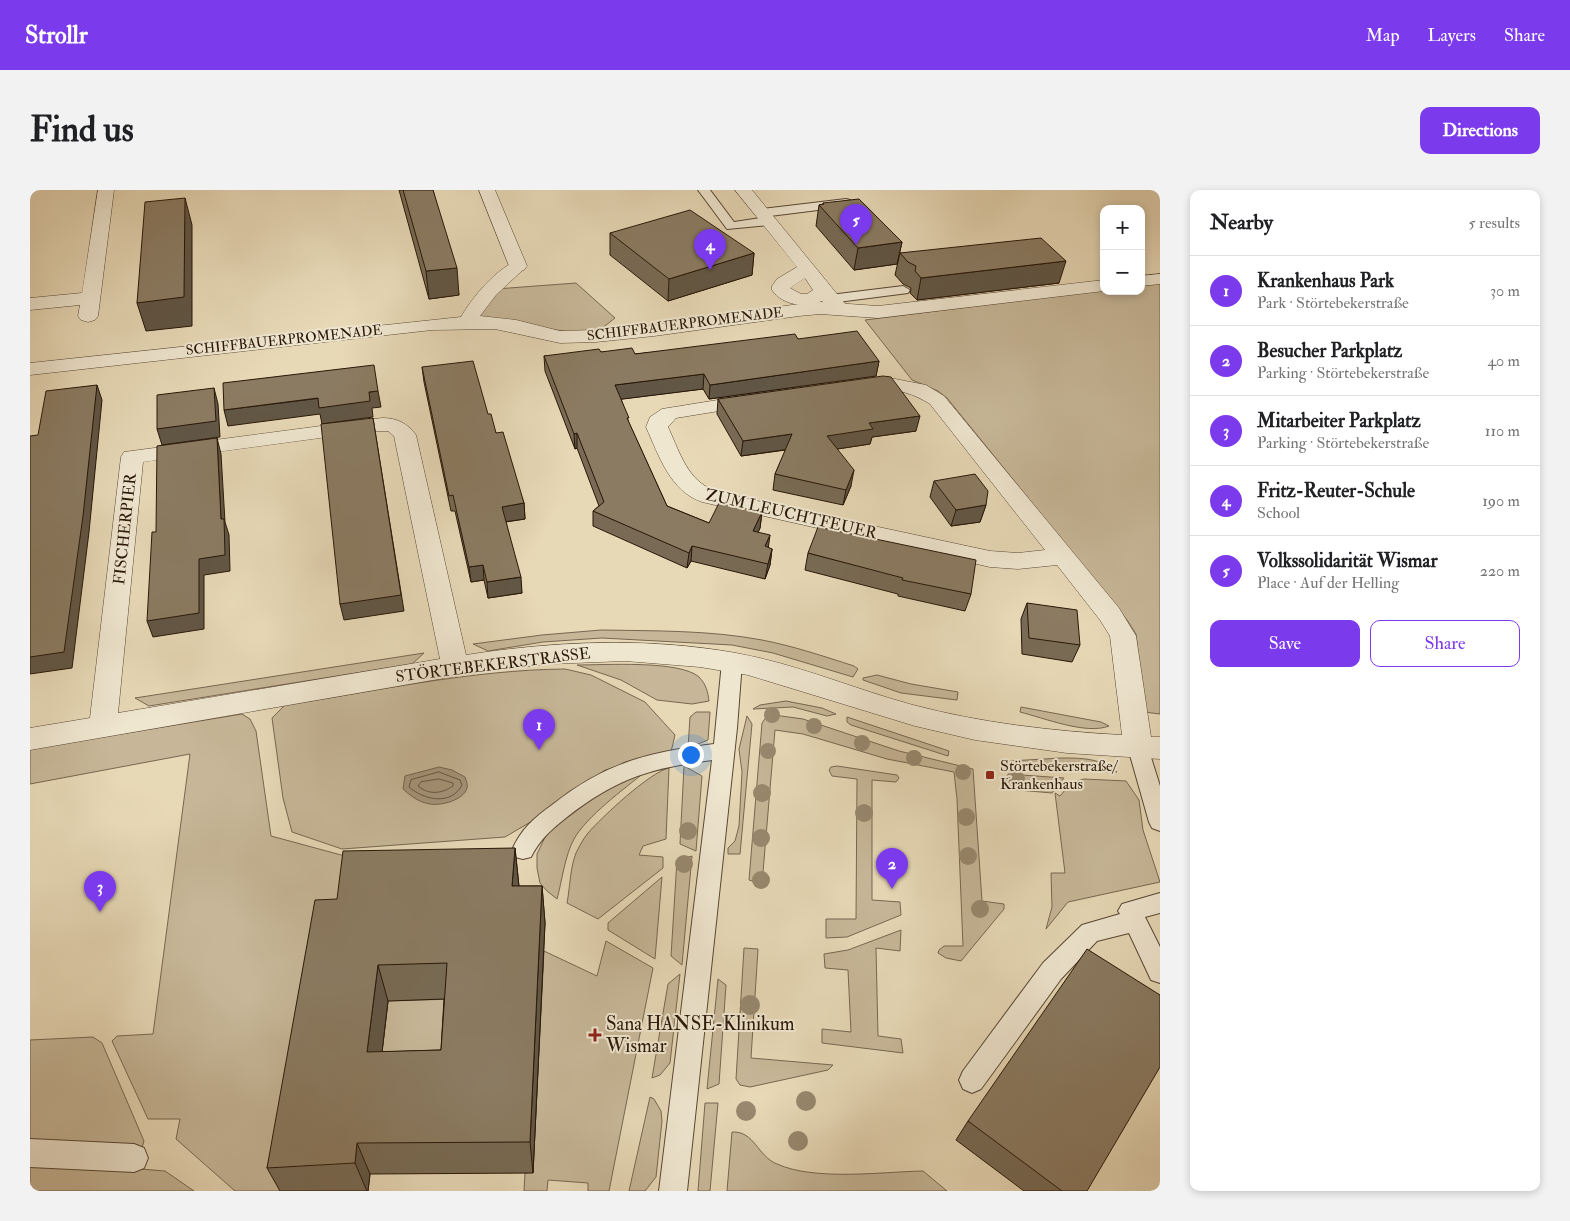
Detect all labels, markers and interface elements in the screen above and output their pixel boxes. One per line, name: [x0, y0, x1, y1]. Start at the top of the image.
text: Strollr: [25, 20, 88, 51]
text: Map: [1366, 24, 1400, 47]
text: Layers: [1428, 24, 1476, 47]
text: Share: [1504, 24, 1545, 47]
button: Directions: [1420, 107, 1540, 154]
text: Find us: [30, 108, 134, 152]
pin: 5: [840, 204, 872, 245]
map controls: [1100, 205, 1145, 295]
button: +: [1100, 205, 1145, 250]
text: Nearby: [1210, 209, 1273, 236]
text: 5 results: [1469, 213, 1520, 233]
pin: 4: [694, 229, 726, 270]
button: −: [1100, 250, 1145, 295]
text: Krankenhaus Park: [1257, 269, 1394, 293]
text: 1: [1223, 281, 1229, 301]
text: 30 m: [1490, 281, 1520, 301]
text: Park · Störtebekerstraße: [1257, 293, 1409, 313]
street label: SCHIFFBAUERPROMENADE: [586, 304, 784, 344]
street label: SCHIFFBAUERPROMENADE: [185, 321, 383, 359]
text: Besucher Parkplatz: [1257, 339, 1402, 363]
text: 2: [1222, 351, 1230, 371]
text: 40 m: [1487, 351, 1520, 371]
text: Parking · Störtebekerstraße: [1257, 363, 1429, 383]
text: Mitarbeiter Parkplatz: [1257, 409, 1421, 433]
text: 3: [1223, 421, 1229, 441]
text: 110 m: [1485, 421, 1520, 441]
text: Parking · Störtebekerstraße: [1257, 433, 1429, 453]
street label: FISCHERPIER: [109, 472, 141, 586]
text: Fritz-Reuter-Schule: [1257, 479, 1415, 503]
street label: ZUM LEUCHTFEUER: [703, 485, 879, 544]
text: 4: [1222, 491, 1230, 511]
text: 190 m: [1482, 491, 1520, 511]
text: School: [1257, 503, 1300, 523]
text: Volkssolidarität Wismar: [1257, 549, 1437, 573]
text: 5: [1222, 561, 1230, 581]
text: 220 m: [1480, 561, 1520, 581]
text: Place · Auf der Helling: [1257, 573, 1399, 593]
button: Save: [1210, 620, 1360, 667]
button: Share: [1370, 620, 1520, 667]
street label: STÖRTEBEKERSTRASSE: [395, 643, 591, 687]
pin: 1: [523, 709, 555, 750]
your location: [678, 742, 704, 768]
place label: Störtebekerstraße/ Krankenhaus: [1000, 756, 1119, 794]
marker: Störtebekerstraße/ Krankenhaus: [984, 769, 996, 781]
pin: 2: [876, 848, 908, 889]
pin: 3: [84, 871, 116, 912]
place label: Sana HANSE-Klinikum Wismar: [605, 1012, 795, 1058]
marker: Sana HANSE-Klinikum Wismar: [588, 1028, 602, 1042]

